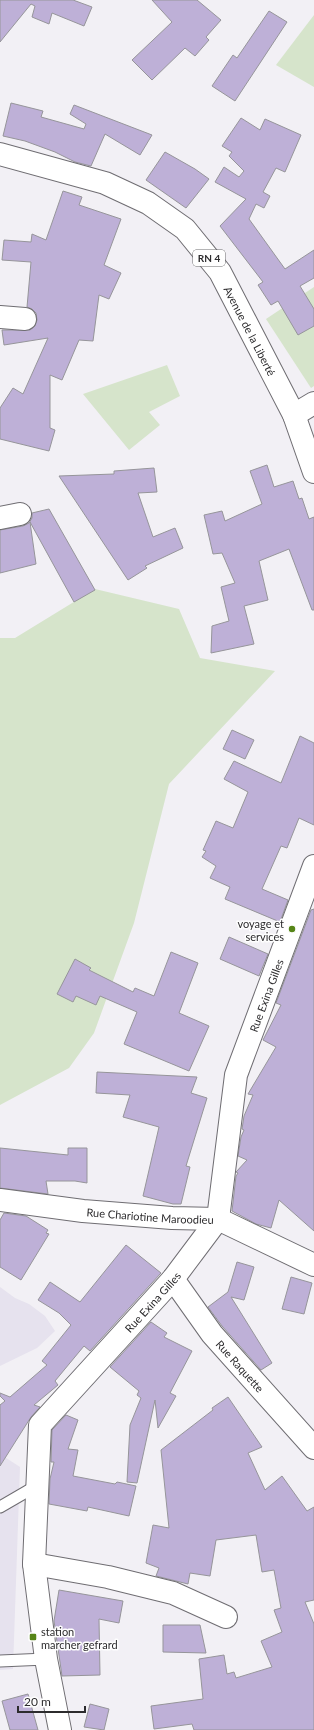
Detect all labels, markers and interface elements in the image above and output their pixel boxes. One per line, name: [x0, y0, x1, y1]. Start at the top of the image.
road number: RN 4: [193, 250, 225, 266]
street label: Avenue de la Liberté: [222, 284, 279, 378]
place label: voyage et services: [237, 917, 284, 943]
marker: voyage et services: [287, 924, 297, 934]
street label: Rue Exina Gilles: [246, 957, 285, 1033]
street label: Rue Chariotine Maroodieu: [86, 1205, 214, 1225]
street label: Rue Exina Gilles: [122, 1269, 183, 1335]
street label: Rue Raquette: [214, 1337, 267, 1394]
place label: station marcher gefrard: [41, 1625, 118, 1651]
marker: station marcher gefrard: [28, 1632, 38, 1642]
scale bar: [18, 1688, 85, 1714]
text: 20 m: [24, 1694, 51, 1709]

